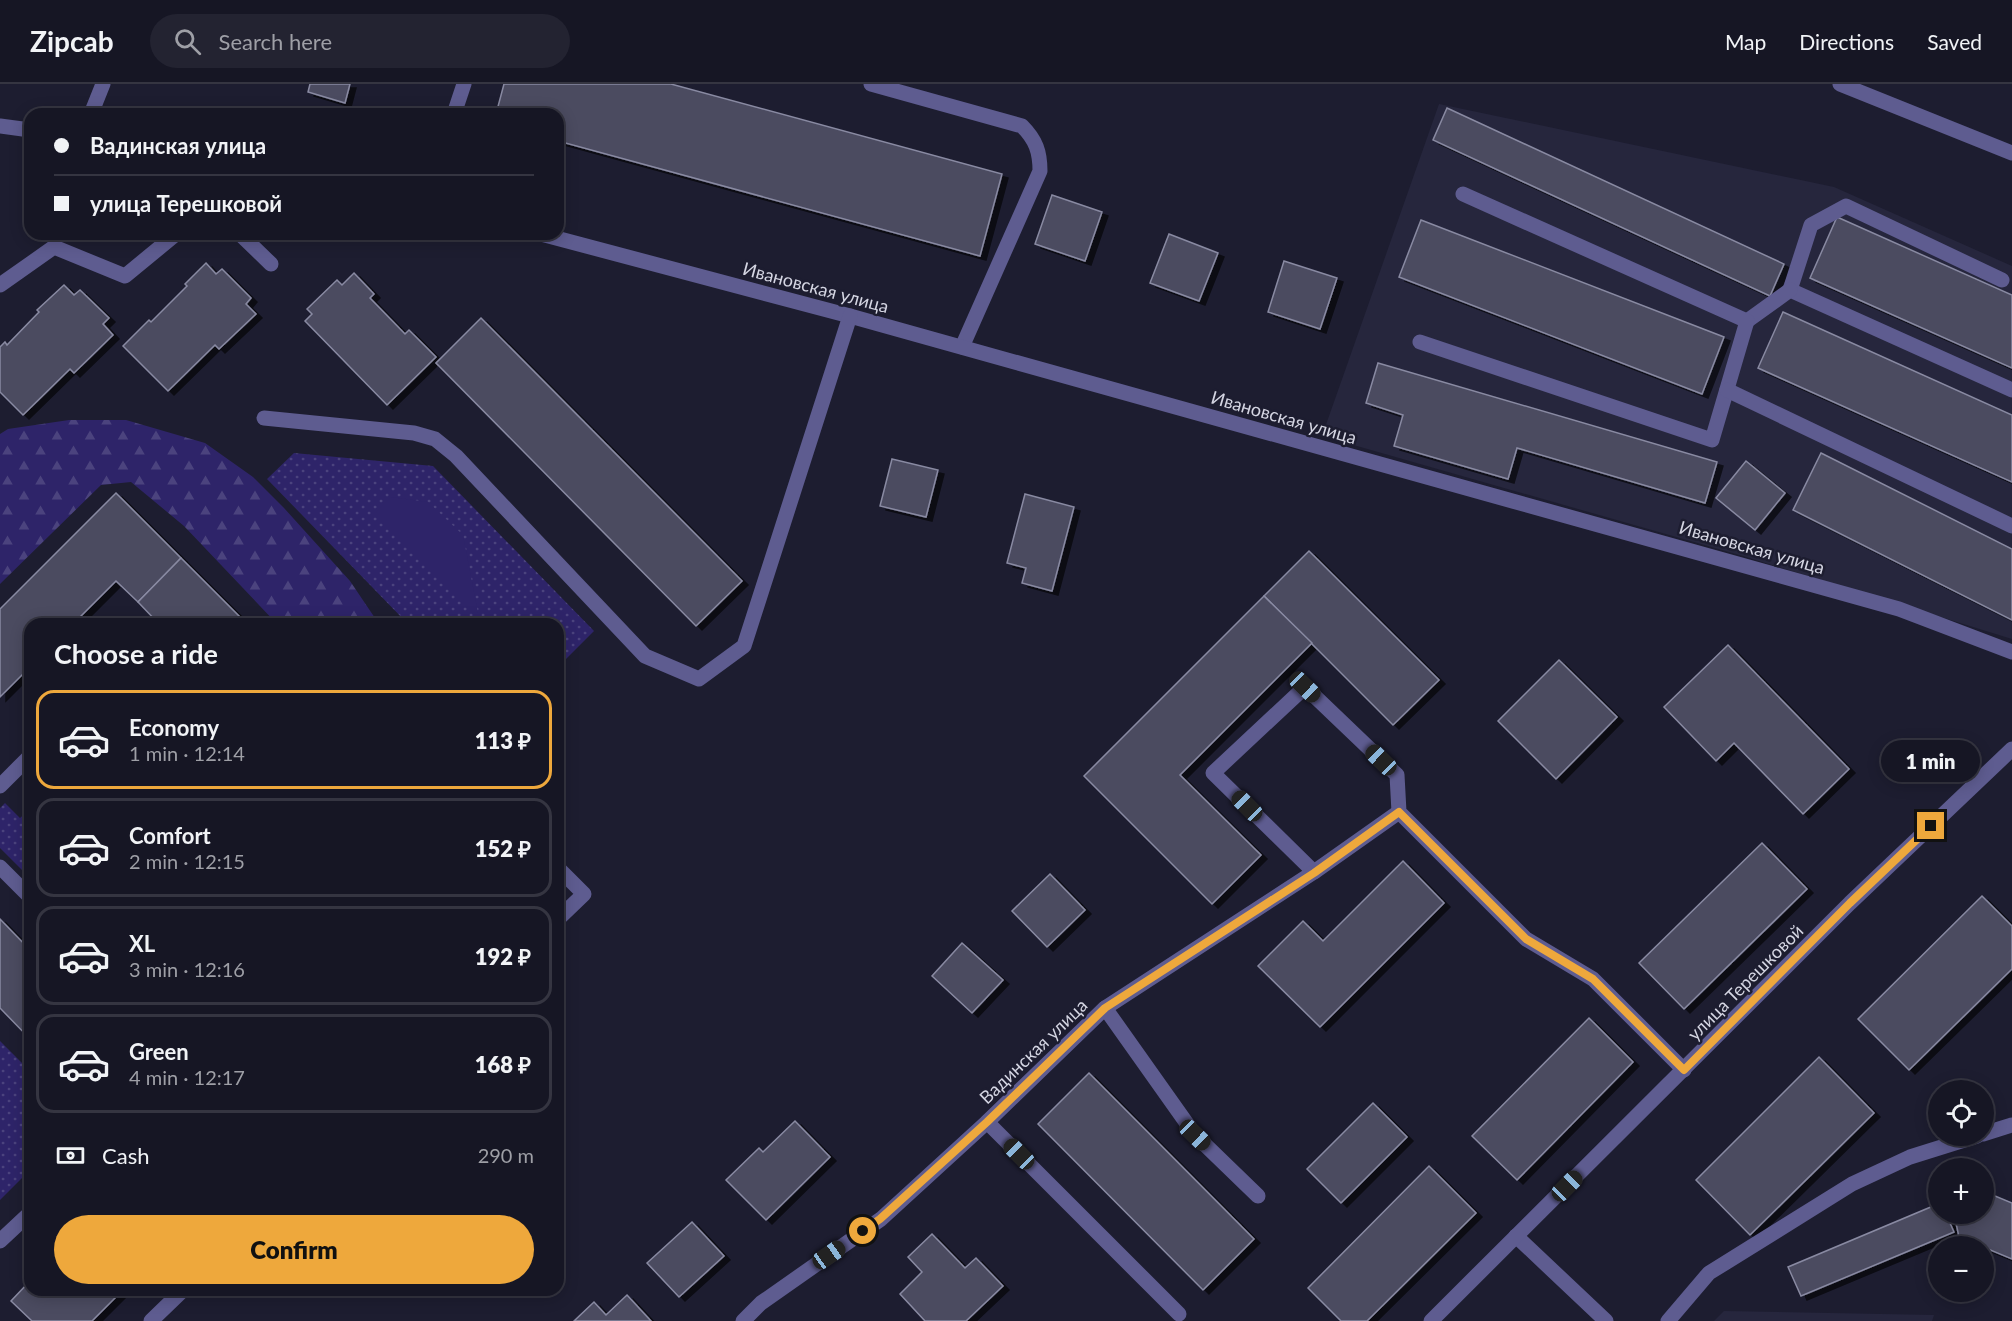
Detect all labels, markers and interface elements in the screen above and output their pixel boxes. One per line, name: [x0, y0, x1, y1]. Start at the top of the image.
search box: [150, 14, 570, 68]
text: Zipcab: [30, 24, 114, 58]
icon: search: [171, 25, 204, 58]
text: Search here: [219, 28, 332, 55]
text: Map: [1725, 29, 1766, 54]
text: Directions: [1799, 29, 1894, 54]
text: Saved: [1927, 29, 1982, 54]
text: Вадинская улица: [90, 132, 266, 159]
text: улица Терешковой: [90, 190, 282, 217]
street label: Ивановская улица: [741, 257, 891, 317]
street label: Ивановская улица: [1209, 386, 1359, 448]
street label: Ивановская улица: [1677, 516, 1827, 578]
text: Choose a ride: [54, 637, 218, 670]
car: [1286, 668, 1324, 706]
icon: car: [57, 713, 111, 767]
text: Economy: [129, 714, 219, 741]
text: 113 ₽: [475, 727, 531, 754]
callout: 1 min: [1882, 739, 1980, 781]
text: 1 min · 12:14: [129, 741, 245, 765]
car: [1362, 741, 1400, 779]
text: 1 min: [1906, 749, 1955, 773]
car: [1228, 787, 1266, 825]
route end: [1917, 812, 1944, 839]
icon: car: [57, 821, 111, 875]
text: Comfort: [129, 822, 211, 849]
text: 152 ₽: [475, 835, 531, 862]
text: 2 min · 12:15: [129, 849, 245, 873]
street label: улица Терешковой: [1683, 920, 1807, 1044]
icon: car: [57, 929, 111, 983]
text: XL: [129, 930, 155, 957]
text: 192 ₽: [475, 943, 531, 970]
text: 3 min · 12:16: [129, 957, 245, 981]
street label: Вадинская улица: [974, 994, 1092, 1108]
icon: car: [57, 1037, 111, 1091]
text: Green: [129, 1038, 189, 1065]
text: 168 ₽: [475, 1051, 531, 1078]
text: 4 min · 12:17: [129, 1065, 245, 1089]
map controls: [1928, 1080, 1994, 1302]
button: locate: [1928, 1080, 1994, 1146]
car: [1176, 1116, 1214, 1154]
car: [1000, 1135, 1038, 1173]
icon: cash: [54, 1139, 87, 1172]
text: Cash: [102, 1142, 149, 1169]
text: 290 m: [478, 1143, 534, 1167]
button: +: [1928, 1158, 1994, 1224]
car: [1548, 1167, 1586, 1205]
button: Confirm: [54, 1215, 534, 1284]
route start: [849, 1217, 876, 1244]
button: −: [1928, 1236, 1994, 1302]
car: [809, 1237, 849, 1273]

